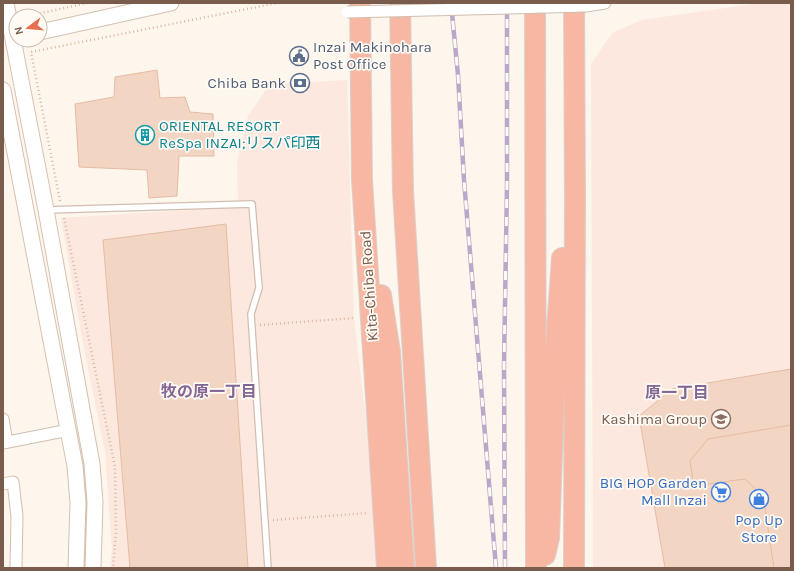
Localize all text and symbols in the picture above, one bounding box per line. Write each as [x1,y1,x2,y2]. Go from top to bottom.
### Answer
north arrow [8,8,48,48]
text: N [12,25,26,36]
place label: Inzai Makinohara Post Office [313,38,432,73]
public building icon: Inzai Makinohara Post Office [288,45,310,67]
bank icon: Chiba Bank [289,72,311,94]
place label: Chiba Bank [207,74,286,92]
place label: ORIENTAL RESORT ReSpa INZAI;リスパ印西 [159,117,321,152]
building icon: ORIENTAL RESORT ReSpa INZAI;リスパ印西 [134,124,156,146]
street label: Kita-Chiba Road [356,230,382,342]
district label: 牧の原一丁目 [161,382,257,401]
district label: 原一丁目 [645,383,709,402]
school or university icon: Kashima Group [710,408,732,430]
place label: Kashima Group [601,410,707,428]
place label: BIG HOP Garden Mall Inzai [600,474,707,509]
supermarket icon: BIG HOP Garden Mall Inzai [710,481,732,503]
shop icon: Pop Up Store [748,488,770,510]
place label: Pop Up Store [735,511,783,546]

